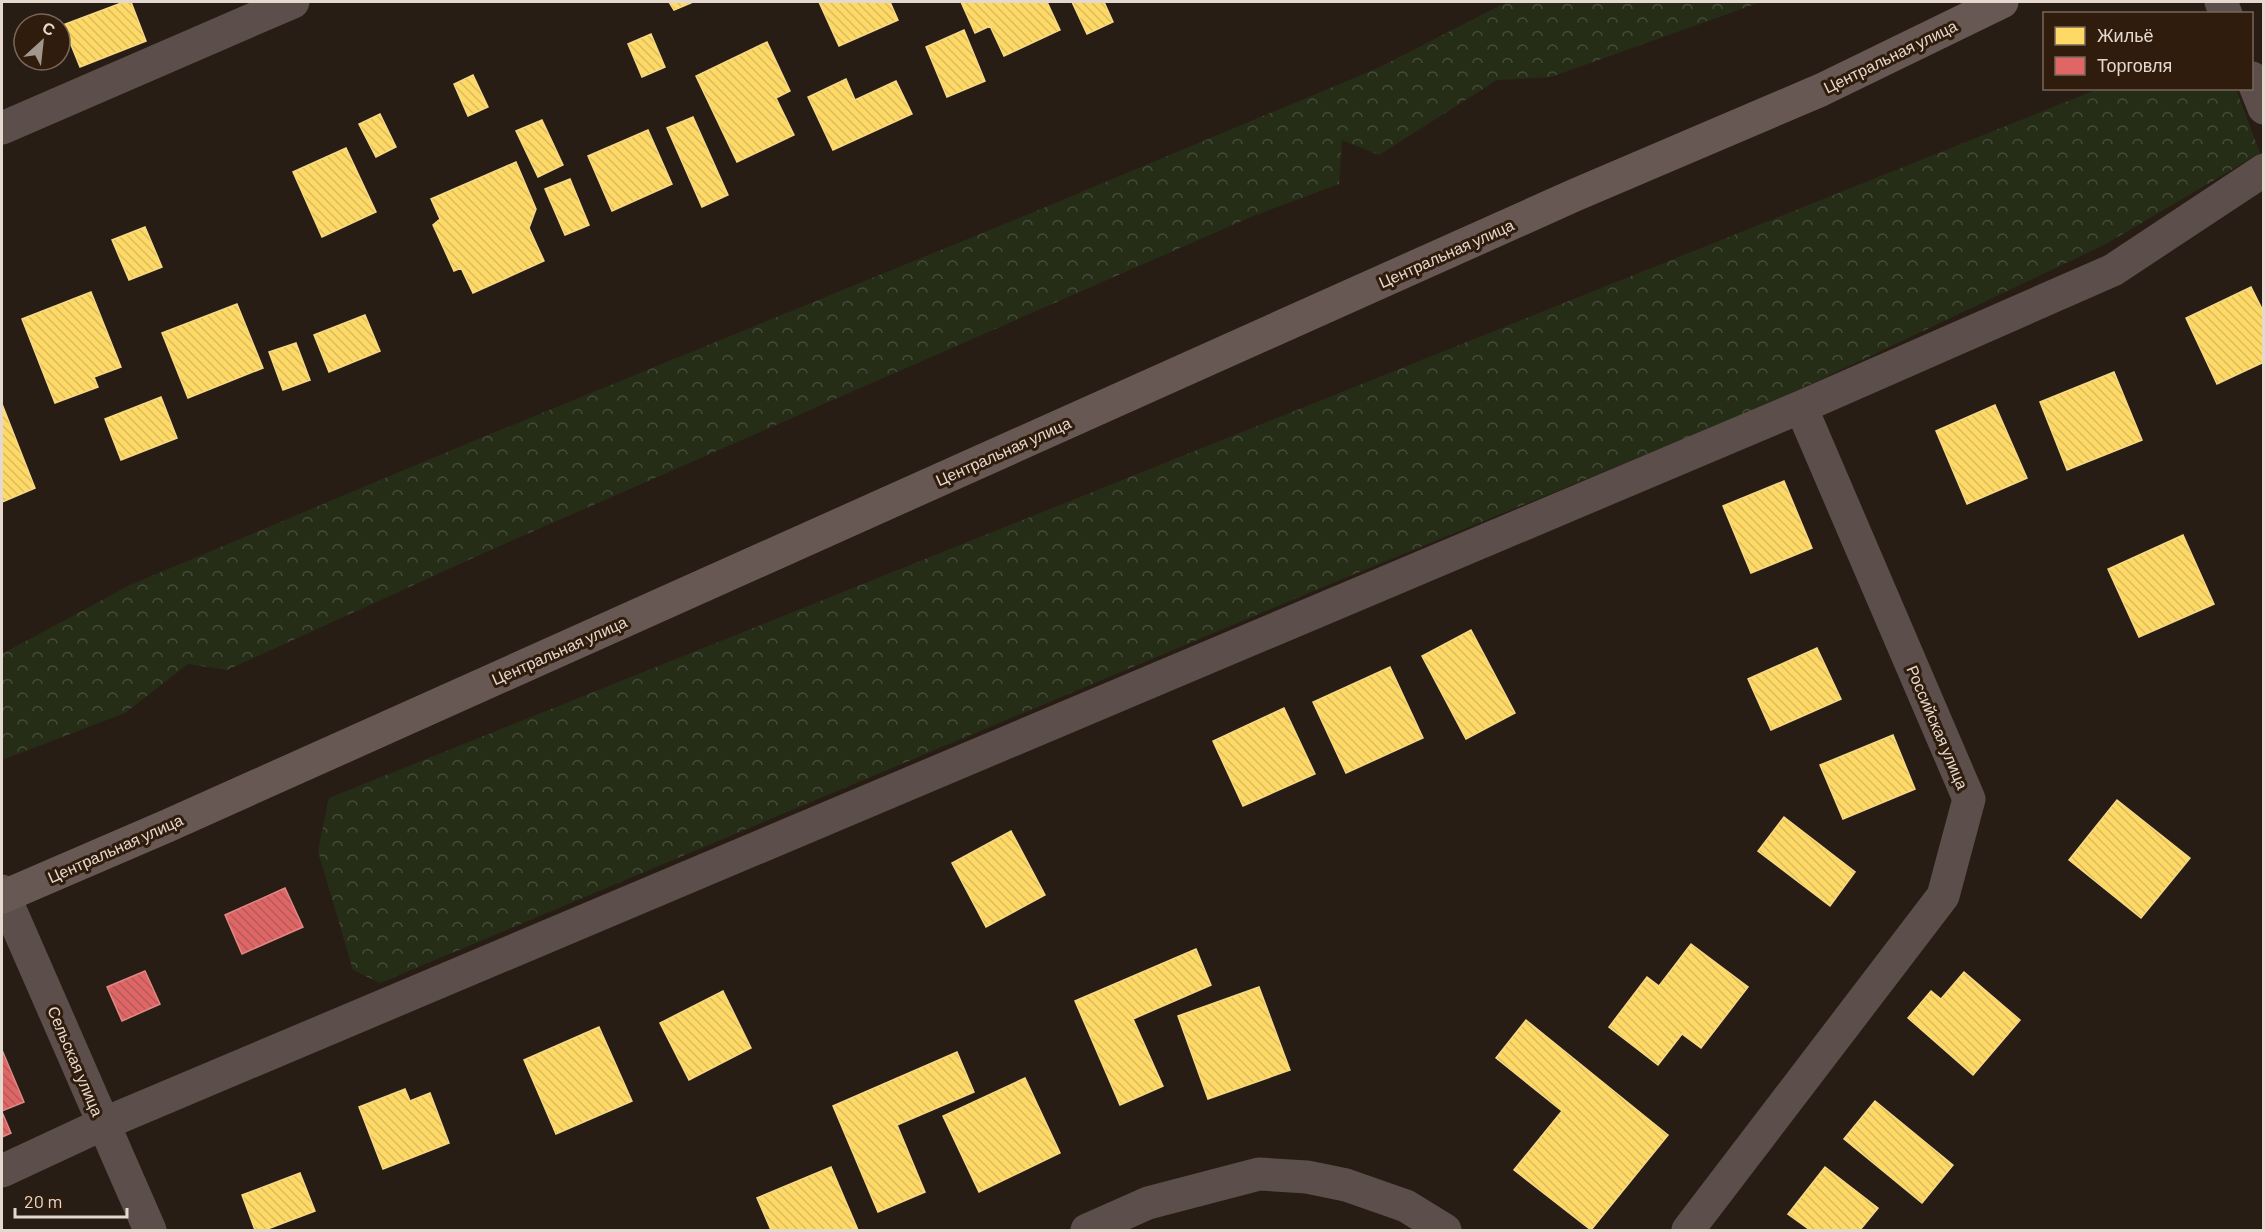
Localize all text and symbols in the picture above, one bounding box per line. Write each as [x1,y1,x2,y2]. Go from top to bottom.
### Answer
north arrow [12,12,72,72]
legend [2043,12,2253,90]
street label: Центральная улица [1820,15,1960,97]
text: С [40,17,59,39]
text: Жильё [2097,24,2154,46]
text: Торговля [2097,54,2172,76]
street label: Центральная улица [1375,215,1517,291]
street label: Центральная улица [932,413,1074,489]
street label: Центральная улица [488,612,630,688]
street label: Российская улица [1903,662,1973,792]
street label: Центральная улица [44,810,186,886]
street label: Сельская улица [44,1003,108,1119]
scale bar [15,1181,128,1219]
text: 20 m [24,1190,62,1212]

